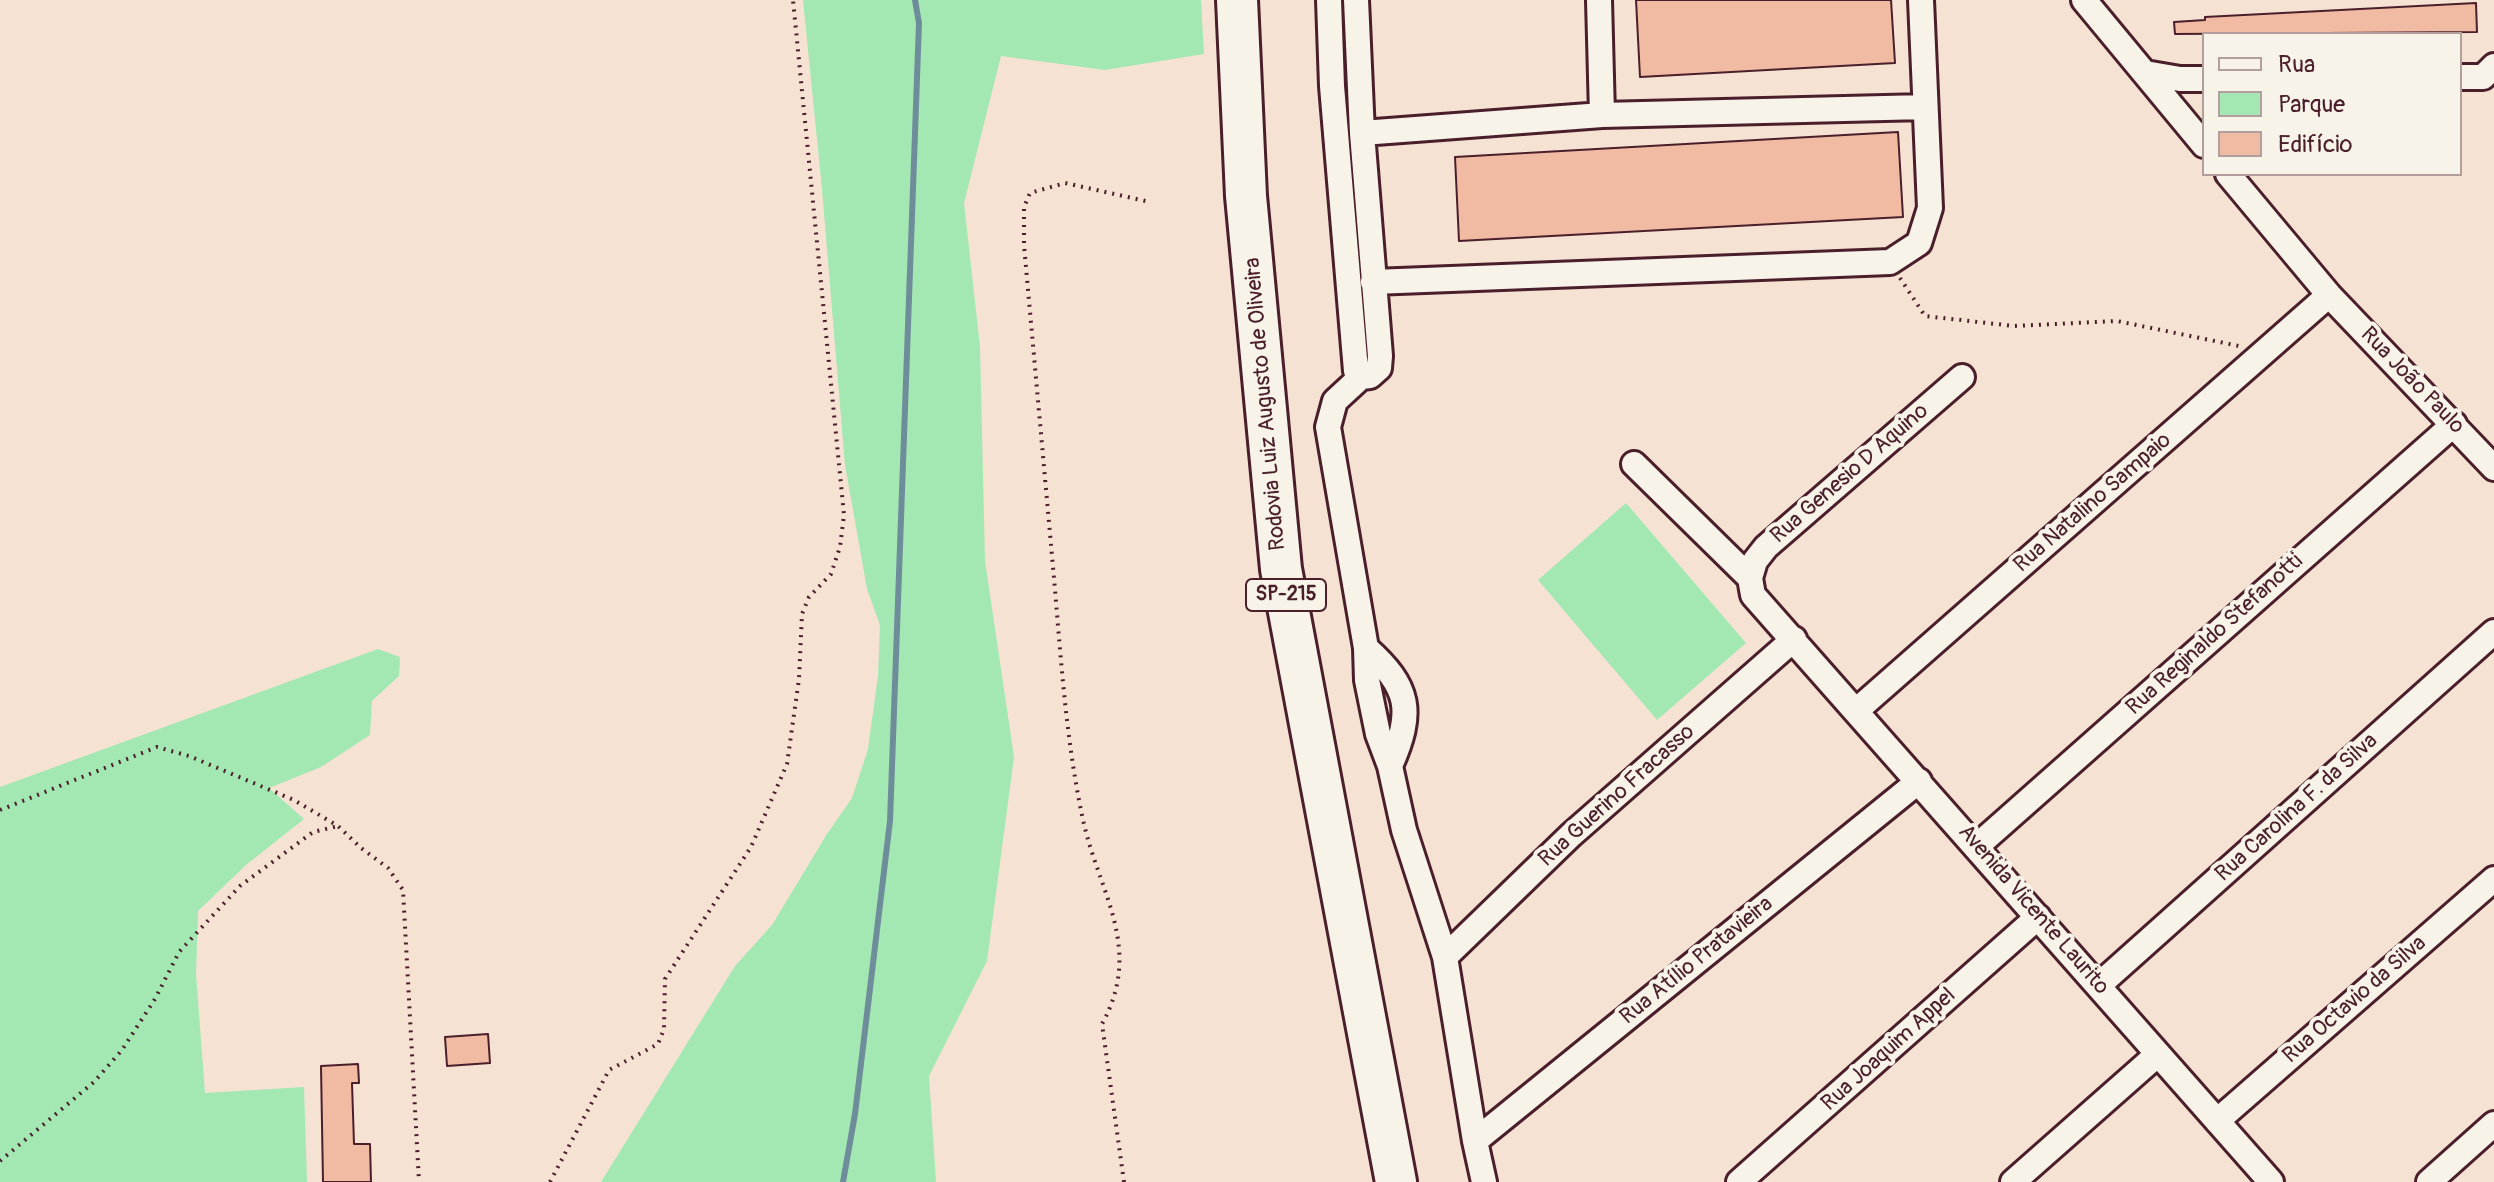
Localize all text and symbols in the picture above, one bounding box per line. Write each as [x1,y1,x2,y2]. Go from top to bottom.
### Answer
legend [2202,32,2462,176]
text: Rua [2278,50,2315,79]
text: Parque [2278,90,2345,119]
text: Edifício [2278,130,2352,159]
street label: Rodovia Luiz Augusto de Oliveira [1240,256,1292,552]
street label: Rua João Paulo [2354,322,2470,440]
street label: Rua Genesio D Aquino [1766,398,1934,550]
street label: Rua Natalino Sampaio [2009,428,2177,578]
street label: Rua Reginaldo Stefanotti [2121,549,2309,721]
road number: SP-215 [1246,579,1326,611]
street label: Rua Guerino Fracasso [1534,719,1700,873]
street label: Rua Carolina F. da Silva [2211,728,2383,888]
street label: Avenida Vicente Laurito [1952,820,2114,1000]
street label: Rua Atílio Pratavieira [1615,891,1779,1031]
street label: Rua Octavio da Silva [2278,931,2432,1069]
street label: Rua Joaquim Appel [1816,983,1962,1117]

